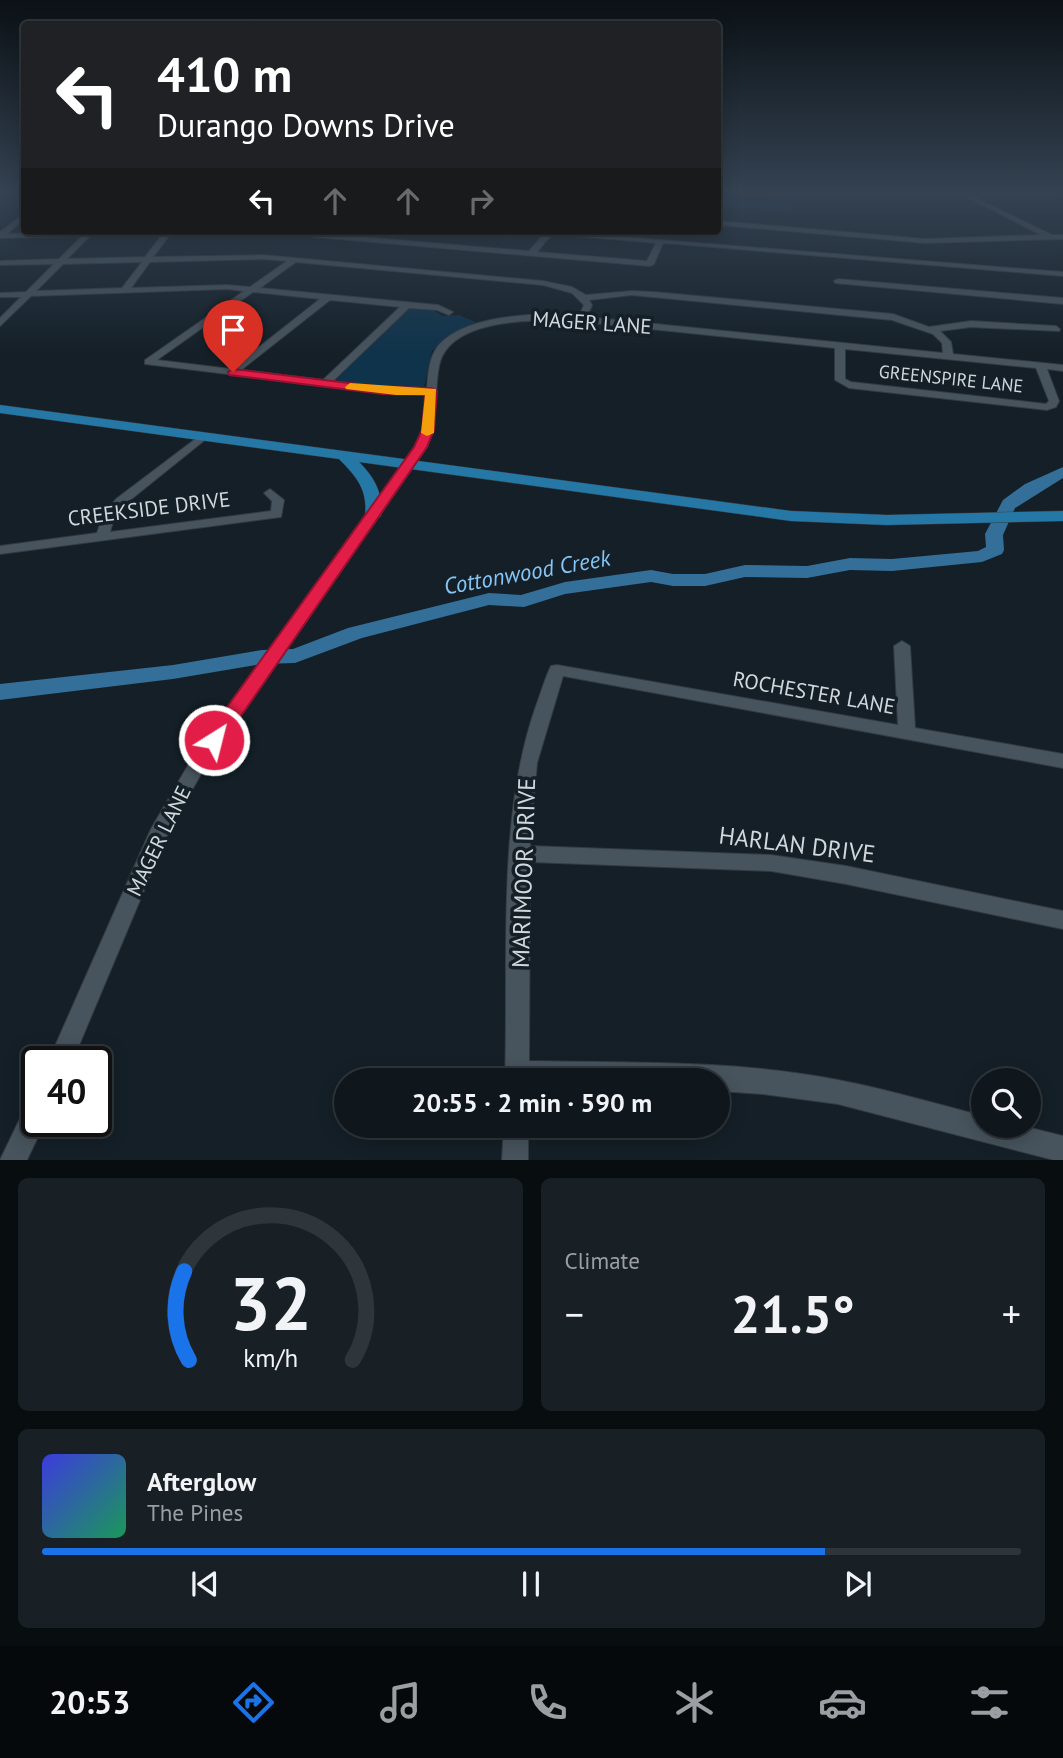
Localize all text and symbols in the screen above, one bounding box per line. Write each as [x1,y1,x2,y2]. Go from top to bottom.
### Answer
text: 410 m [157,42,292,106]
icon: left [42,49,133,140]
text: Durango Downs Drive [157,104,455,146]
icon: left [243,182,281,220]
icon: ahead [316,182,354,220]
icon: ahead [389,182,427,220]
icon: right [462,182,500,220]
pin [203,300,263,372]
street label: MAGER LANE [532,305,652,340]
icon: arrive [214,311,252,349]
street label: GREENSPIRE LANE [878,359,1024,398]
street label: CREEKSIDE DRIVE [66,485,232,532]
water label: Cottonwood Creek [441,542,614,600]
street label: ROCHESTER LANE [731,665,897,720]
position arrow [177,703,251,777]
street label: MARIMOOR DRIVE [505,777,542,969]
street label: MAGER LANE [120,781,197,900]
street label: HARLAN DRIVE [717,820,877,869]
speed limit sign: 40 [21,1046,112,1137]
map controls [971,1068,1041,1138]
button: search [971,1068,1041,1138]
text: 20:55 · 2 min · 590 m [412,1086,652,1119]
text: Climate [565,1246,640,1275]
text: 32 [229,1257,312,1351]
text: 21.5° [731,1280,855,1347]
text: − [565,1289,584,1338]
text: + [1002,1289,1021,1338]
text: km/h [243,1342,298,1374]
text: Afterglow [147,1465,256,1498]
text: The Pines [147,1498,243,1527]
icon: previous [186,1565,224,1603]
icon: pause [512,1565,550,1603]
icon: next [839,1565,877,1603]
icon: directions [229,1678,278,1727]
icon: music [376,1678,425,1727]
icon: phone [523,1678,572,1727]
icon: climate [670,1678,719,1727]
icon: car [818,1678,867,1727]
icon: filters [965,1678,1014,1727]
text: 20:53 [49,1681,130,1723]

